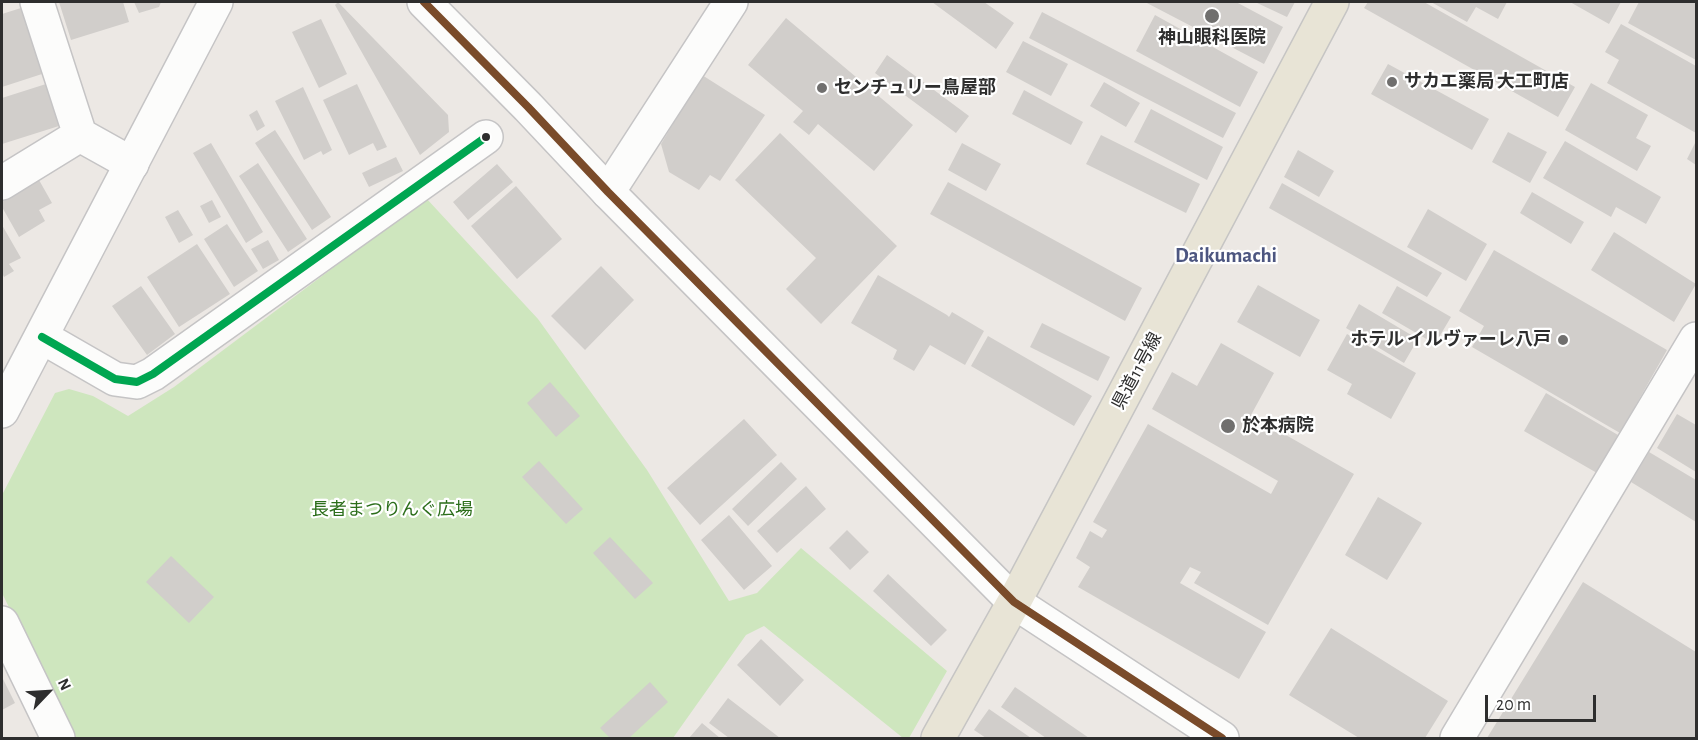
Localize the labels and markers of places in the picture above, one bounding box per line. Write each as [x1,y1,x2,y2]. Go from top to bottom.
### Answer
marker: 神山眼科医院 [1203,7,1221,25]
place label: 神山眼科医院 [1158,27,1266,49]
place label: サカエ薬局 大工町店 [1404,71,1569,93]
marker: サカエ薬局 大工町店 [1385,75,1399,89]
place label: センチュリー鳥屋部 [834,77,996,99]
marker: センチュリー鳥屋部 [815,81,829,95]
unlabelled marker [480,131,492,143]
place label: ホテル イルヴァーレ八戸 [1350,329,1551,351]
marker: ホテル イルヴァーレ八戸 [1556,333,1570,347]
place label: 於本病院 [1242,415,1314,437]
marker: 於本病院 [1219,417,1237,435]

